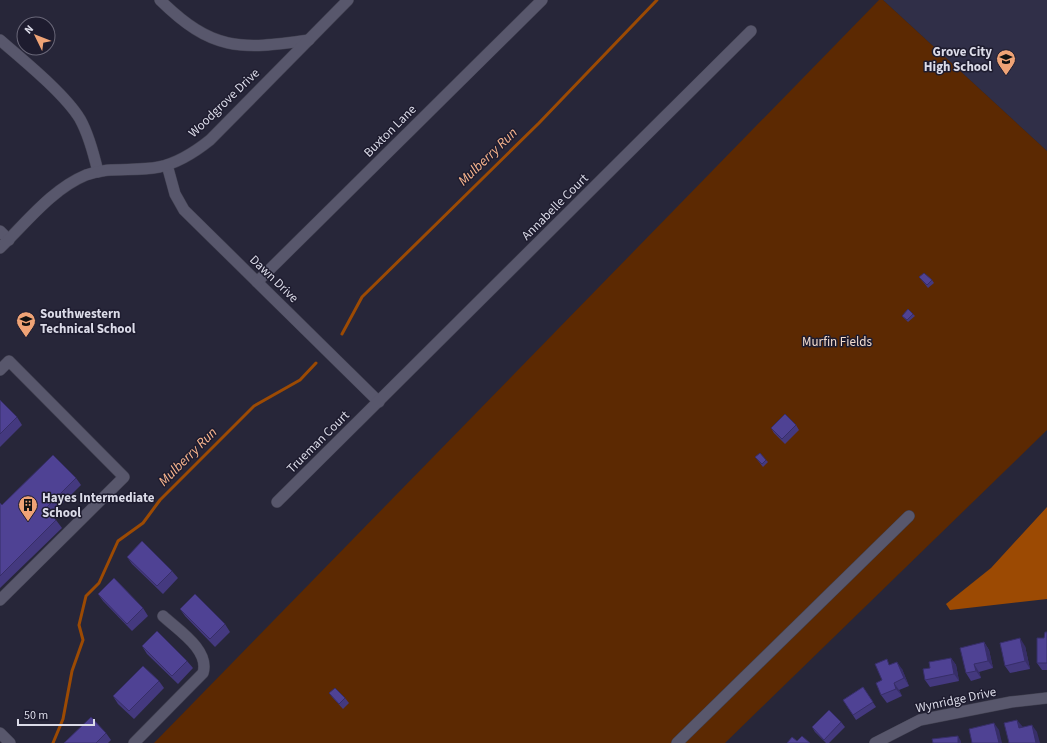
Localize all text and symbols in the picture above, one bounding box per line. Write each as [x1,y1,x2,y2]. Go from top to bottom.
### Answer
north arrow [16,16,56,56]
text: N [21,22,37,37]
place label: Grove City High School [924,43,992,76]
school or university icon: Grove City High School [995,48,1017,76]
street label: Woodgrove Drive [184,64,264,142]
street label: Buxton Lane [360,101,420,161]
water label: Mulberry Run [454,123,522,191]
street label: Annabelle Court [518,169,593,244]
street label: Dawn Drive [246,251,302,307]
place label: Southwestern Technical School [40,305,136,338]
school or university icon: Southwestern Technical School [15,310,37,338]
park label: Murfin Fields [802,333,872,351]
street label: Trueman Court [283,406,354,477]
water label: Mulberry Run [154,423,222,491]
place label: Hayes Intermediate School [42,489,155,522]
building icon: Hayes Intermediate School [17,494,39,522]
street label: Wynridge Drive [914,683,998,717]
scale bar [18,701,94,727]
text: 50 m [24,707,48,724]

